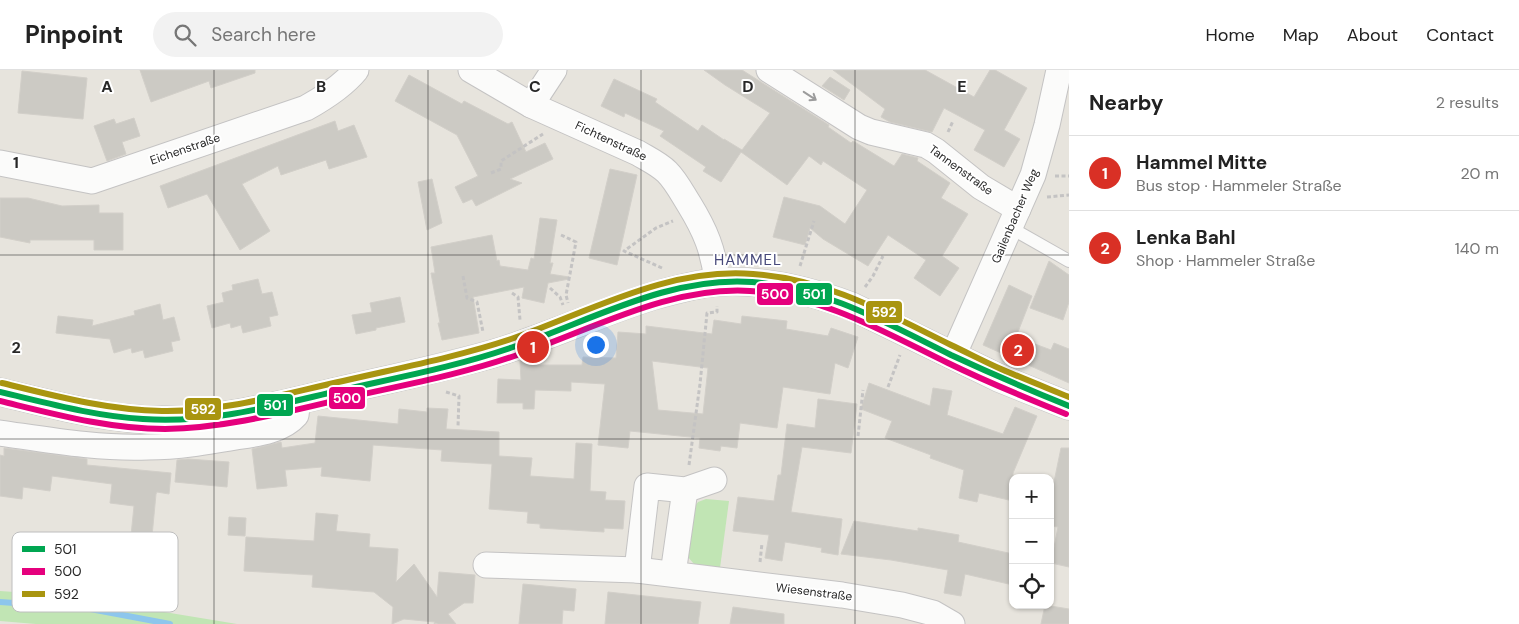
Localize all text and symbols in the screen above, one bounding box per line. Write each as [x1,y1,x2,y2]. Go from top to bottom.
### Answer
search box [153,12,503,57]
text: Pinpoint [25,19,123,50]
icon: search [171,21,199,49]
text: Search here [211,22,316,47]
text: Home [1205,23,1255,47]
text: Map [1283,23,1319,47]
text: About [1347,23,1398,47]
text: Contact [1426,23,1494,47]
text: A [101,76,113,97]
text: B [316,76,326,97]
text: C [529,76,541,97]
text: D [742,76,754,97]
text: E [957,76,967,97]
text: Nearby [1089,89,1163,117]
one-way arrow [803,91,817,101]
text: 2 results [1436,92,1499,113]
street label: Fichtenstraße [573,117,650,165]
street label: Eichenstraße [148,129,222,168]
street label: Tannenstraße [926,141,997,199]
text: Hammel Mitte [1136,150,1267,175]
text: 1 [13,152,19,173]
text: 1 [1102,163,1108,184]
text: 20 m [1460,163,1499,184]
street label: Gailenbacher Weg [988,166,1042,266]
text: Bus stop · Hammeler Straße [1136,175,1342,196]
text: Lenka Bahl [1136,225,1236,250]
text: 2 [1100,238,1110,259]
text: 140 m [1455,238,1499,259]
district label: HAMMEL [714,250,782,270]
text: Shop · Hammeler Straße [1136,250,1315,271]
line badge: 500 [756,282,794,306]
line badge: 501 [795,282,833,306]
text: 500 [761,285,789,303]
text: 501 [802,285,826,303]
line badge: 592 [865,300,903,324]
text: 592 [871,303,897,321]
pin: 1 [517,328,549,366]
pin: 2 [1002,331,1034,369]
your location [583,332,609,358]
text: 2 [11,337,21,358]
line badge: 500 [328,386,366,410]
text: 500 [333,389,361,407]
line badge: 501 [256,393,294,417]
text: 501 [263,396,287,414]
line badge: 592 [184,397,222,421]
text: 592 [190,400,216,418]
map controls [1009,474,1054,609]
button: + [1009,474,1054,519]
button: − [1009,519,1054,564]
legend [12,532,178,612]
text: 501 [54,540,76,558]
text: 500 [54,562,82,580]
button: locate [1009,564,1054,609]
street label: Wiesenstraße [775,579,853,605]
text: 592 [54,585,79,603]

